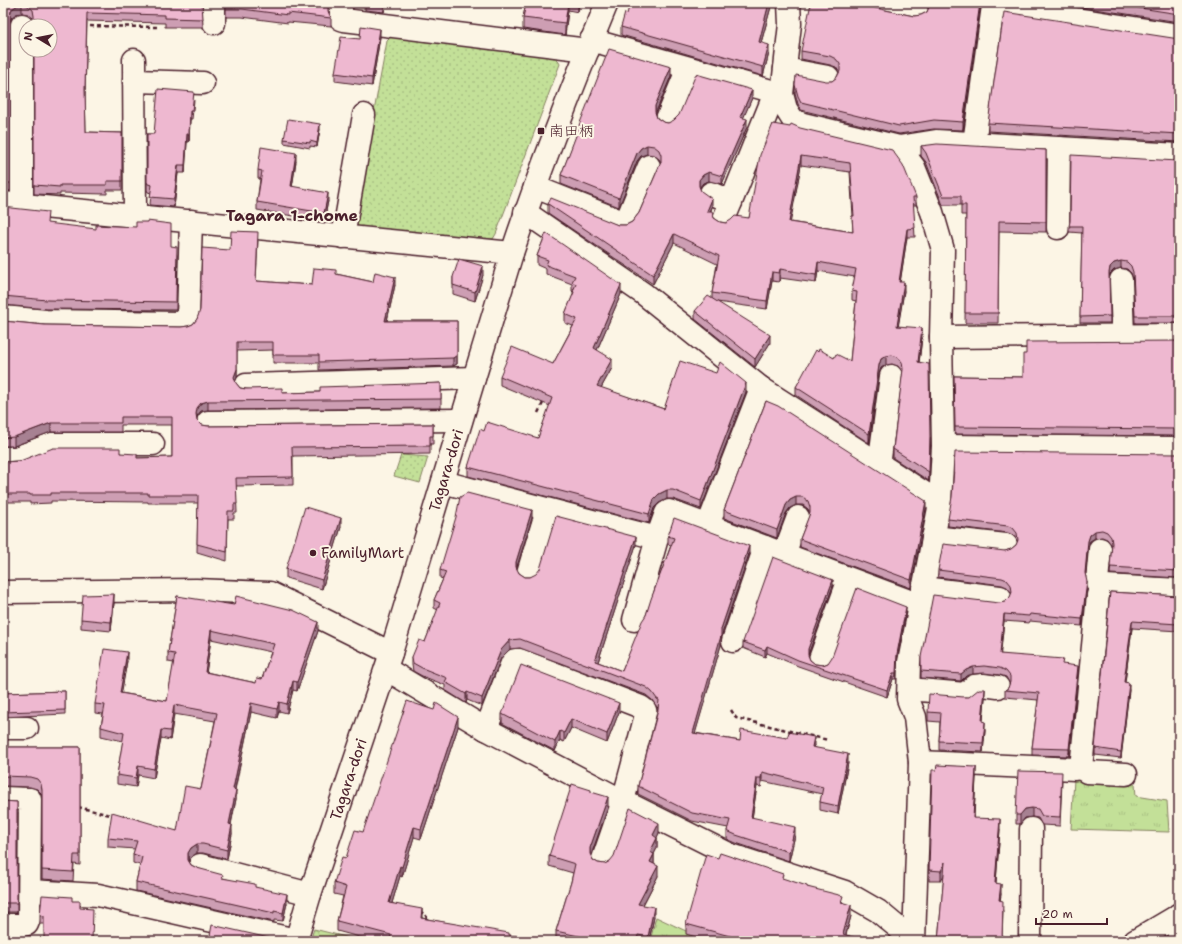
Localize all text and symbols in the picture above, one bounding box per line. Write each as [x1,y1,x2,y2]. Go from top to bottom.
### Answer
north arrow [18,18,58,58]
text: N [21,30,37,42]
place label: 南田柄 [549,121,594,141]
marker: 南田柄 [536,126,546,136]
district label: Tagara 1-chome [226,205,359,226]
street label: Tagara-dori [424,427,468,514]
place label: FamilyMart [321,543,404,563]
marker: FamilyMart [308,548,318,558]
street label: Tagara-dori [325,736,372,823]
scale bar [1036,900,1107,926]
text: 20 m [1042,906,1073,922]

